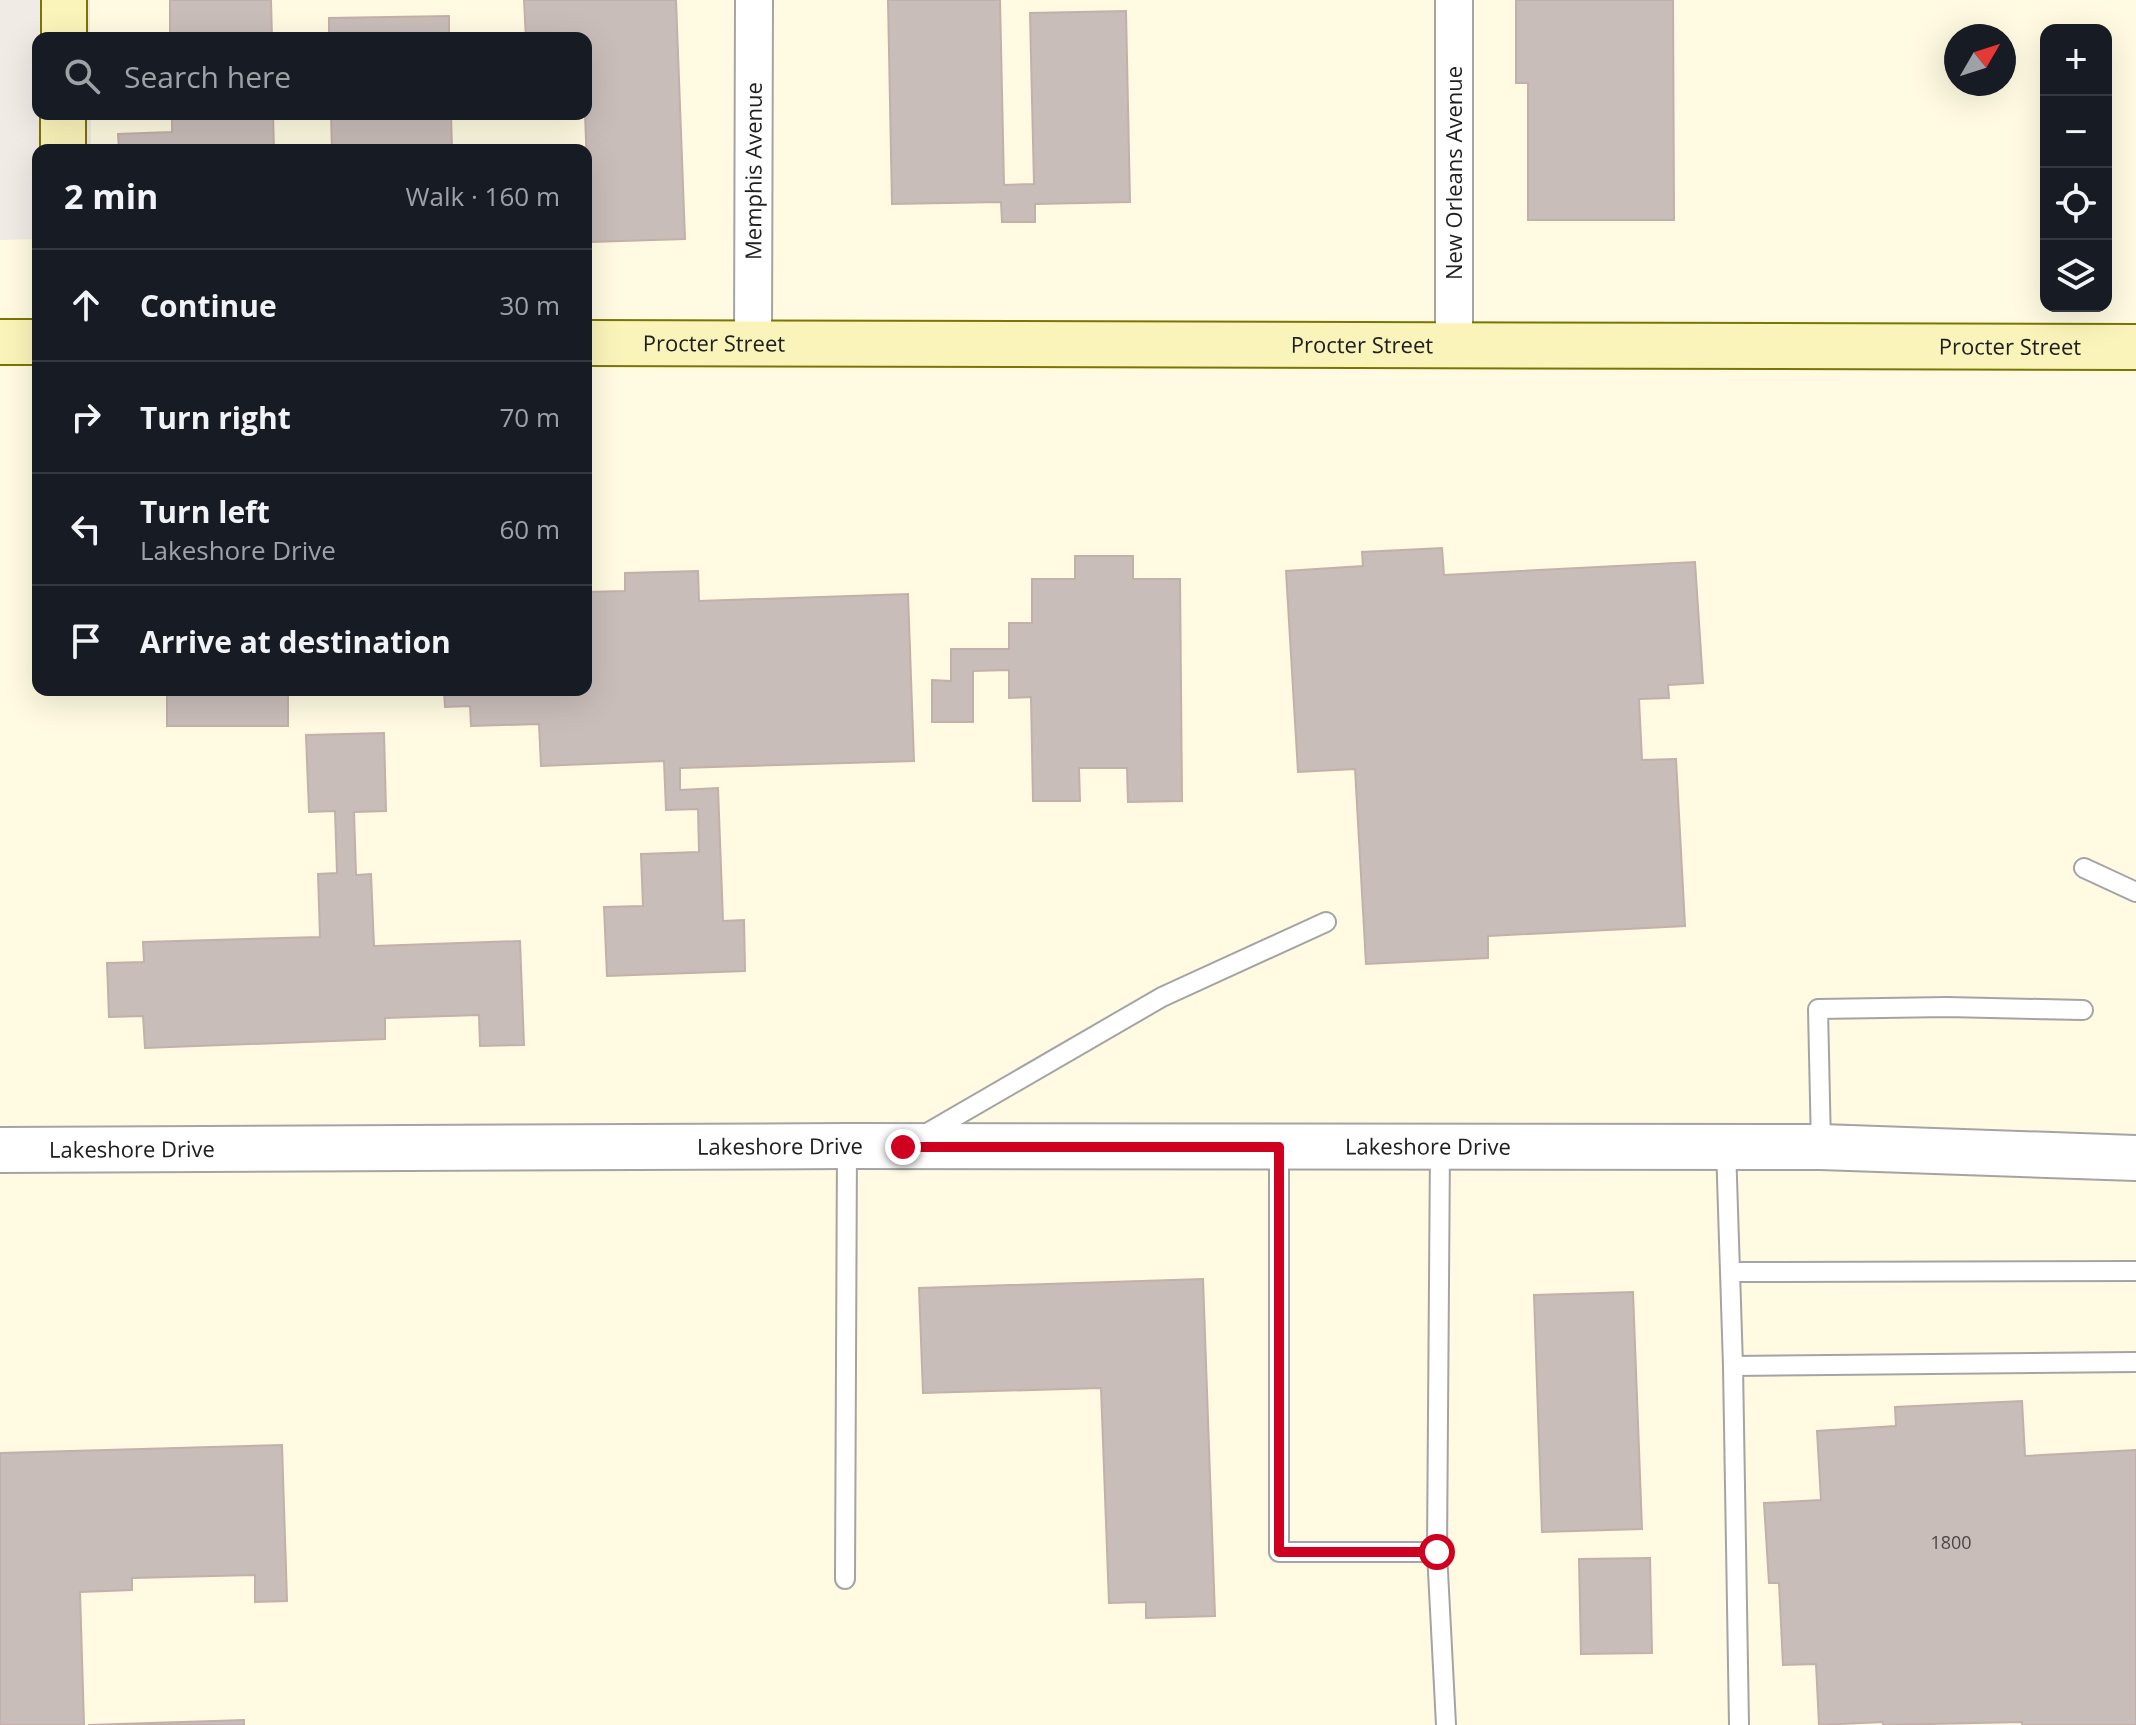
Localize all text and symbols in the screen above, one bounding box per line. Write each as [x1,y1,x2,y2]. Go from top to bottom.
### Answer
north arrow [1944,24,2016,96]
map controls [2040,24,2112,312]
button: + [2040,24,2112,96]
search box [32,32,592,120]
icon: search [60,54,104,98]
text: Search here [124,56,291,97]
street label: New Orleans Avenue [1438,66,1468,280]
street label: Memphis Avenue [737,82,768,260]
button: − [2040,96,2112,168]
button: locate [2040,168,2112,240]
text: 2 min [64,173,158,219]
text: Walk · 160 m [406,178,560,214]
button: layers [2040,240,2112,312]
icon: ahead [64,283,108,327]
text: Continue [140,285,277,326]
text: 30 m [499,287,560,323]
street label: Procter Street [643,327,785,358]
street label: Procter Street [1291,329,1433,359]
street label: Procter Street [1939,330,2081,361]
icon: right [64,395,108,439]
text: Turn right [140,397,291,438]
text: 70 m [499,399,560,435]
text: Turn left [140,491,270,532]
icon: left [64,507,108,551]
text: 60 m [499,511,560,547]
text: Lakeshore Drive [140,532,336,568]
icon: arrive [64,619,108,663]
text: Arrive at destination [140,621,451,662]
route end [885,1129,921,1165]
street label: Lakeshore Drive [697,1130,863,1161]
street label: Lakeshore Drive [1345,1131,1511,1161]
street label: Lakeshore Drive [49,1133,215,1164]
house number: 1800 [1930,1530,1972,1554]
route start [1419,1534,1455,1570]

